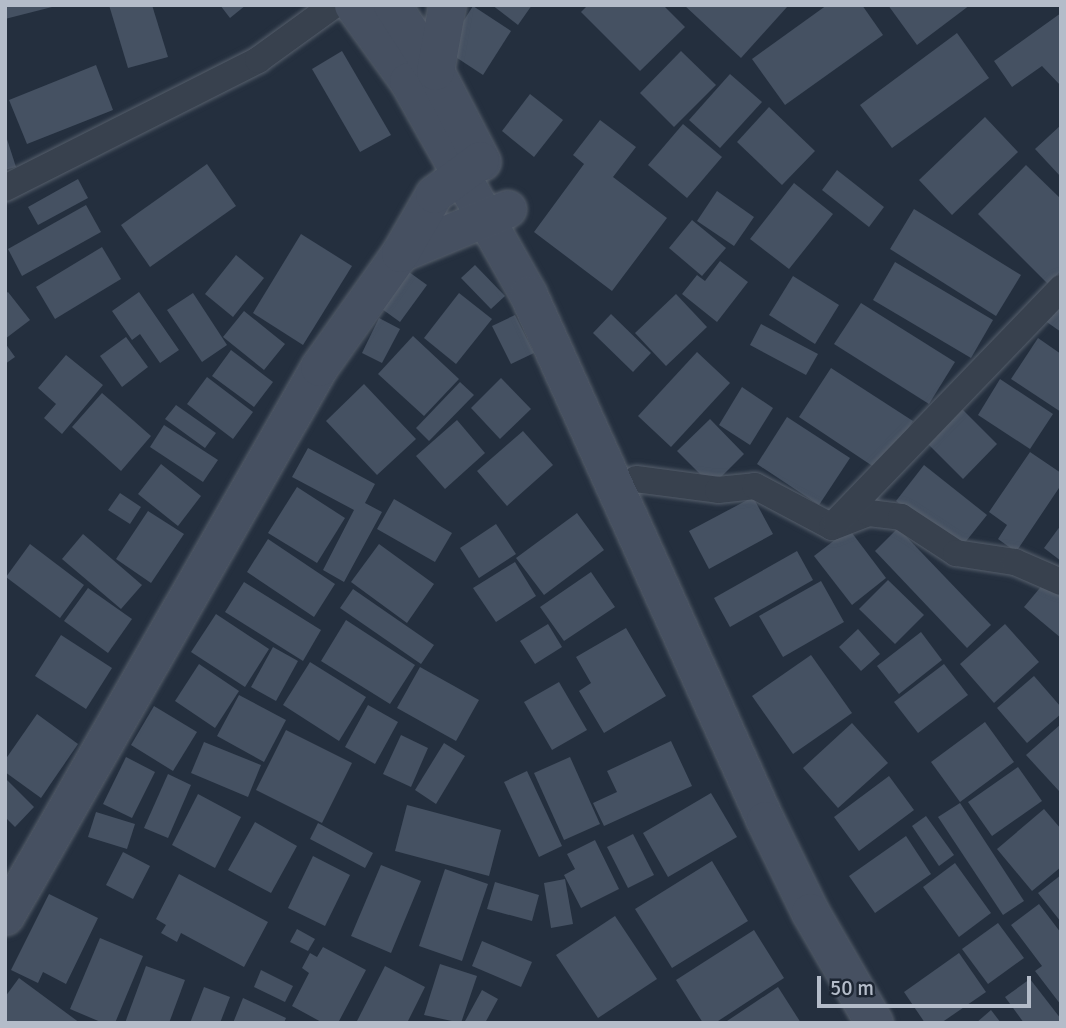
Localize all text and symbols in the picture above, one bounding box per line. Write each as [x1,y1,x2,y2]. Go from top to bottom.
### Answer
scale bar [821,962,1034,1006]
text: 50 m [830,975,874,1001]

